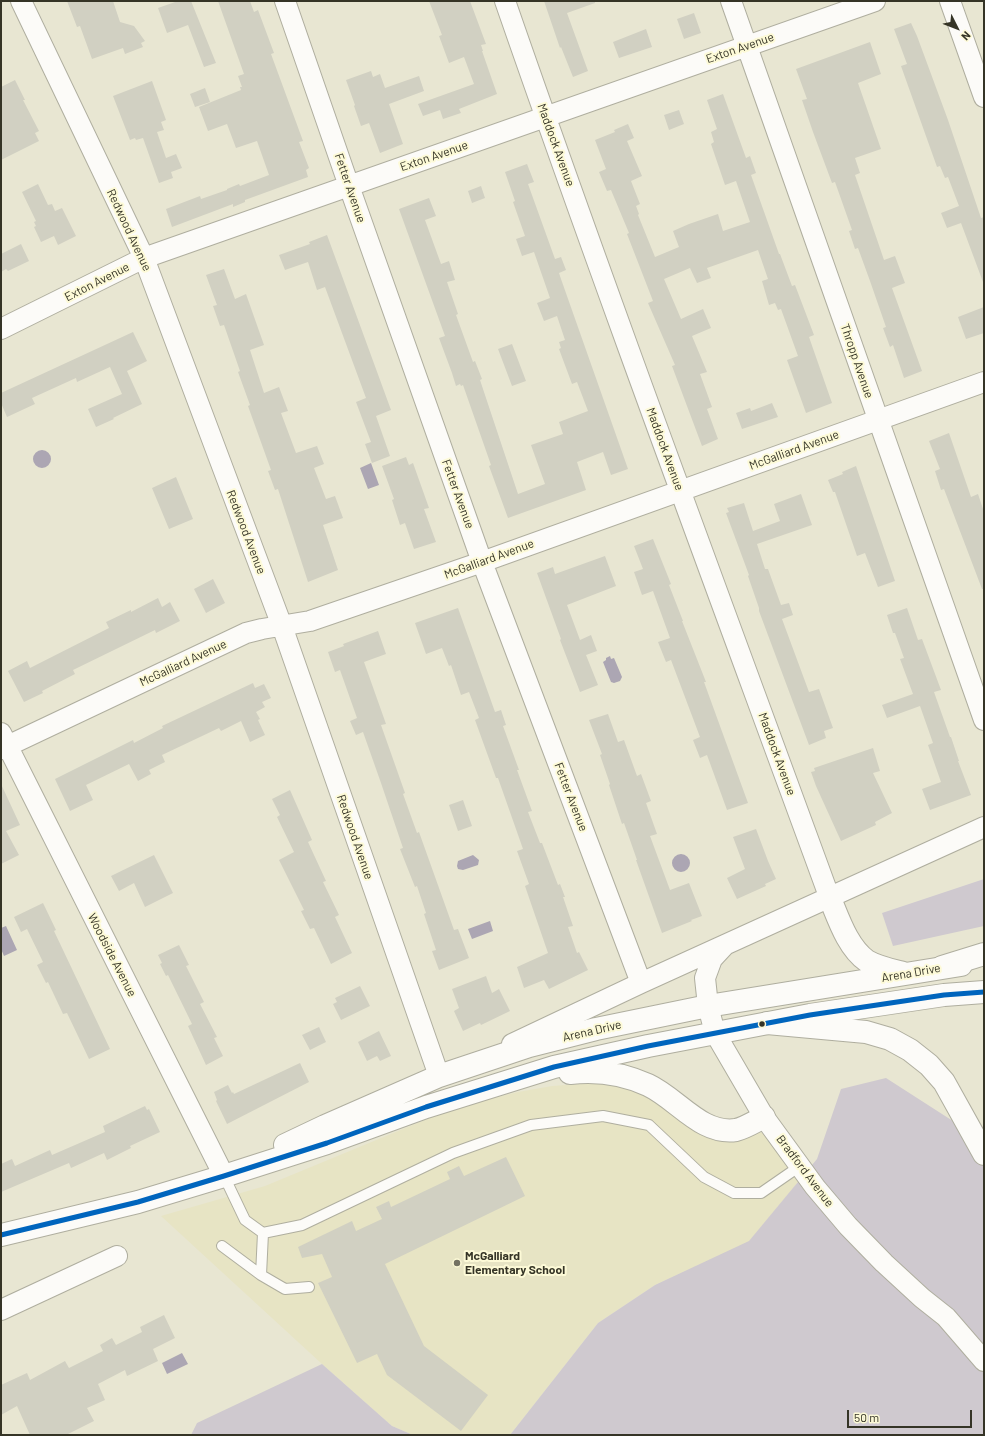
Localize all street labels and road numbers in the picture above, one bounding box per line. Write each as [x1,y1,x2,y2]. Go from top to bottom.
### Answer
street label: Exton Avenue [704,30,776,66]
street label: Maddock Avenue [534,102,578,188]
street label: Exton Avenue [398,138,470,174]
street label: Fetter Avenue [331,151,369,225]
street label: Redwood Avenue [104,187,154,273]
street label: Exton Avenue [62,260,132,304]
street label: Thropp Avenue [838,322,876,400]
street label: Maddock Avenue [643,406,687,492]
street label: McGalliard Avenue [747,427,841,473]
street label: Fetter Avenue [439,457,477,531]
street label: Redwood Avenue [223,488,269,576]
street label: McGalliard Avenue [442,536,536,582]
street label: McGalliard Avenue [137,637,229,689]
street label: Maddock Avenue [755,711,799,797]
street label: Fetter Avenue [551,761,591,833]
street label: Redwood Avenue [334,793,376,881]
street label: Woodside Avenue [85,911,139,999]
street label: Arena Drive [880,961,942,985]
street label: Arena Drive [561,1017,623,1045]
street label: Bradford Avenue [773,1132,837,1210]

